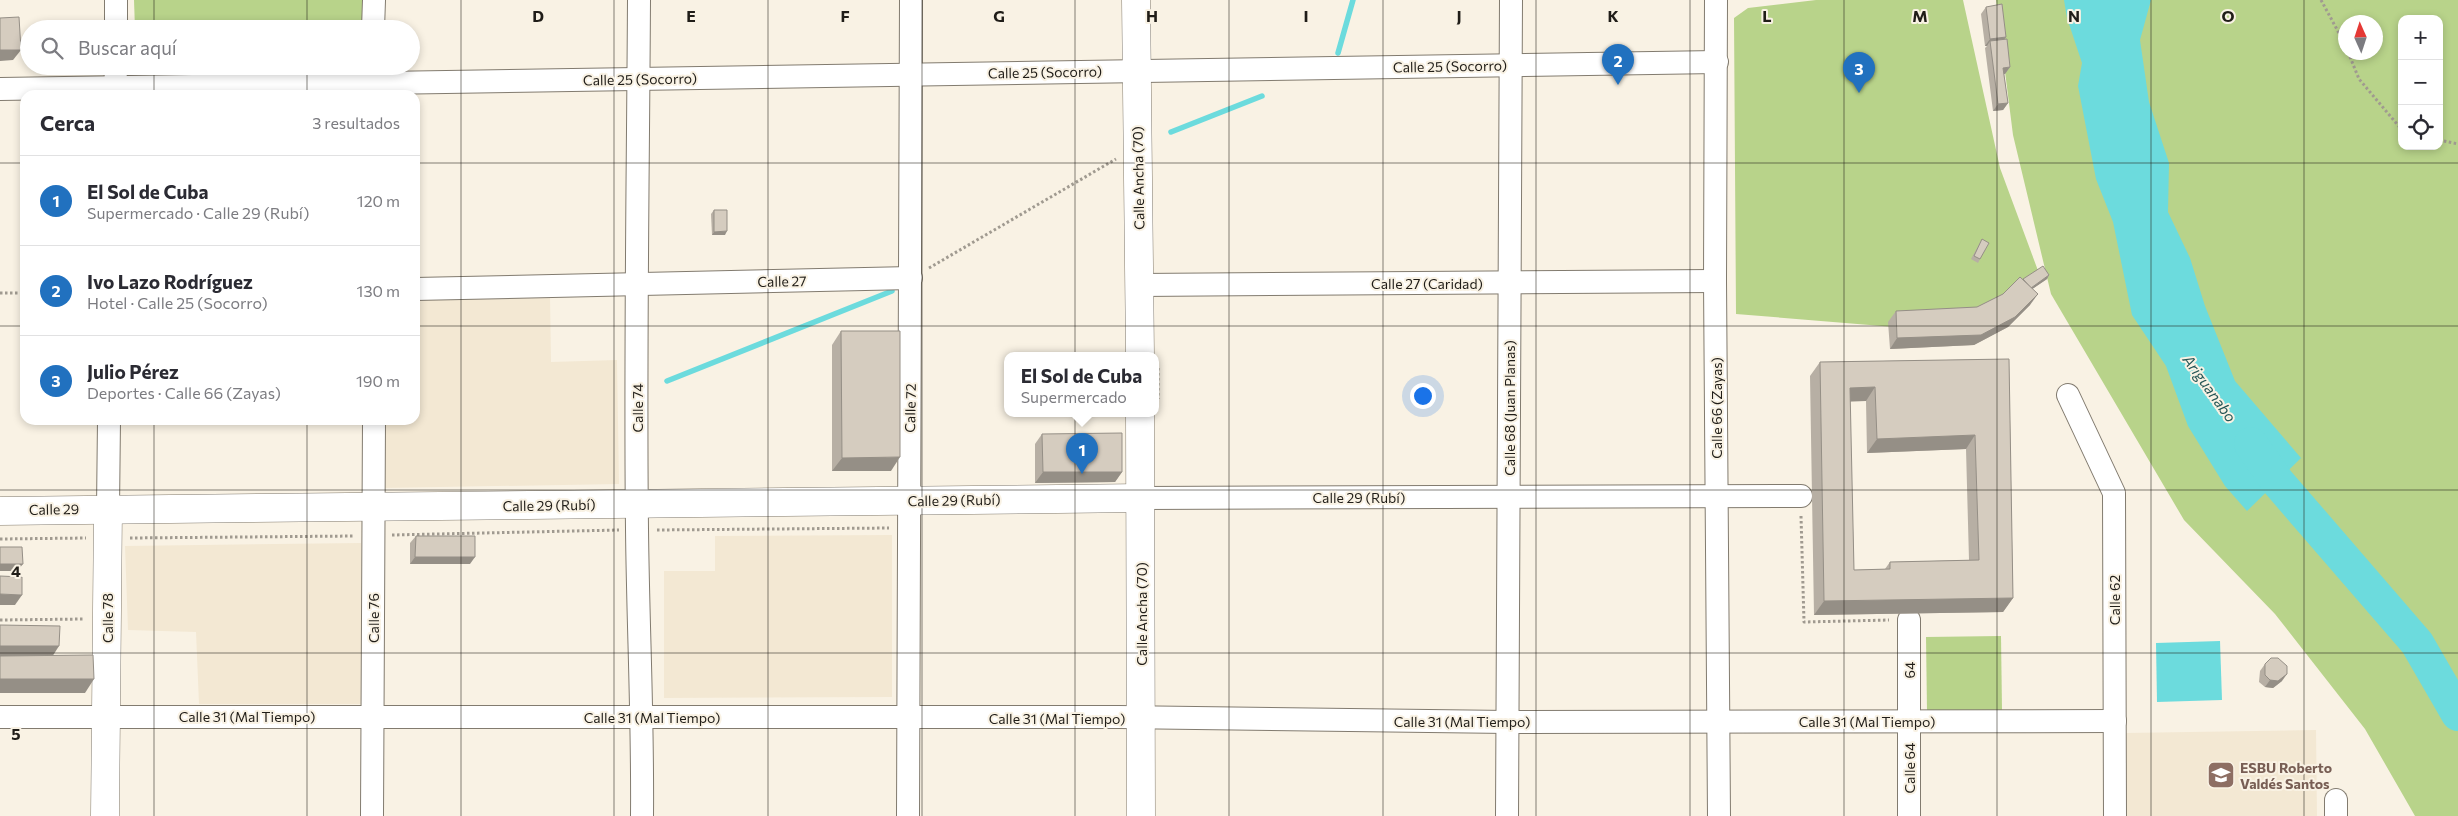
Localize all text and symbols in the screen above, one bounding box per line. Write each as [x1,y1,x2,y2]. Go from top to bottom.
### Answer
text: D [532,6,544,25]
text: E [686,6,696,25]
text: F [840,6,850,25]
text: G [993,6,1005,25]
text: H [1146,6,1158,25]
text: I [1303,6,1309,25]
text: J [1456,6,1462,25]
text: K [1607,6,1619,25]
text: L [1762,6,1772,25]
text: M [1912,6,1928,25]
text: N [2068,6,2080,25]
text: O [2221,6,2235,25]
north arrow [2338,15,2383,60]
map controls [2398,15,2443,150]
button: + [2398,15,2443,60]
search box [20,20,420,75]
icon: search [38,34,66,62]
text: Buscar aquí [78,36,177,59]
pin: 2 [1602,44,1634,85]
pin: 3 [1843,52,1875,93]
street label: Calle 25 (Socorro) [1393,57,1507,75]
button: − [2398,60,2443,105]
street label: Calle 25 (Socorro) [988,63,1102,81]
street label: Calle 25 (Socorro) [583,70,697,88]
button: locate [2398,105,2443,150]
text: Cerca [40,110,95,135]
text: 3 resultados [312,113,400,132]
street label: Calle Ancha (70) [1129,126,1147,230]
text: El Sol de Cuba [87,180,209,203]
text: 1 [52,191,60,210]
text: 120 m [357,191,400,210]
text: Supermercado · Calle 29 (Rubí) [87,203,309,222]
text: Ivo Lazo Rodríguez [87,270,253,293]
street label: Calle 27 [757,272,807,290]
street label: Calle 27 (Caridad) [1371,275,1483,292]
text: 2 [51,281,61,300]
text: 130 m [357,281,400,300]
text: Hotel · Calle 25 (Socorro) [87,293,268,312]
street label: Calle 68 (Juan Planas) [1501,340,1518,476]
water label: Ariguanabo [2179,350,2240,425]
popup [1004,352,1159,417]
street label: Calle 66 (Zayas) [1708,357,1725,459]
text: Julio Pérez [87,360,179,383]
text: El Sol de Cuba [1021,364,1142,387]
text: 3 [51,371,61,390]
text: 190 m [356,371,400,390]
text: Deportes · Calle 66 (Zayas) [87,383,281,402]
street label: Calle 74 [629,383,646,433]
street label: Calle 72 [901,383,919,433]
your location [1410,383,1436,409]
text: Supermercado [1021,387,1127,406]
pin: 1 [1066,433,1098,474]
street label: Calle 29 (Rubí) [1313,489,1405,506]
street label: Calle 29 (Rubí) [907,491,1001,509]
street label: Calle 29 (Rubí) [502,496,596,514]
street label: Calle 29 [29,500,79,518]
text: 4 [11,561,21,580]
street label: Calle Ancha (70) [1133,562,1150,666]
street label: Calle 62 [2106,575,2123,625]
street label: Calle 78 [99,593,116,643]
street label: Calle 76 [365,593,382,643]
street label: 64 [1901,661,1918,678]
street label: Calle 31 (Mal Tiempo) [179,708,315,725]
street label: Calle 31 (Mal Tiempo) [584,709,720,726]
street label: Calle 31 (Mal Tiempo) [989,710,1125,727]
street label: Calle 31 (Mal Tiempo) [1394,713,1530,730]
street label: Calle 31 (Mal Tiempo) [1799,713,1935,730]
text: 5 [11,724,21,743]
street label: Calle 64 [1901,742,1918,794]
place label: ESBU Roberto Valdés Santos [2240,759,2332,792]
school or university icon: ESBU Roberto Valdés Santos [2206,760,2236,790]

